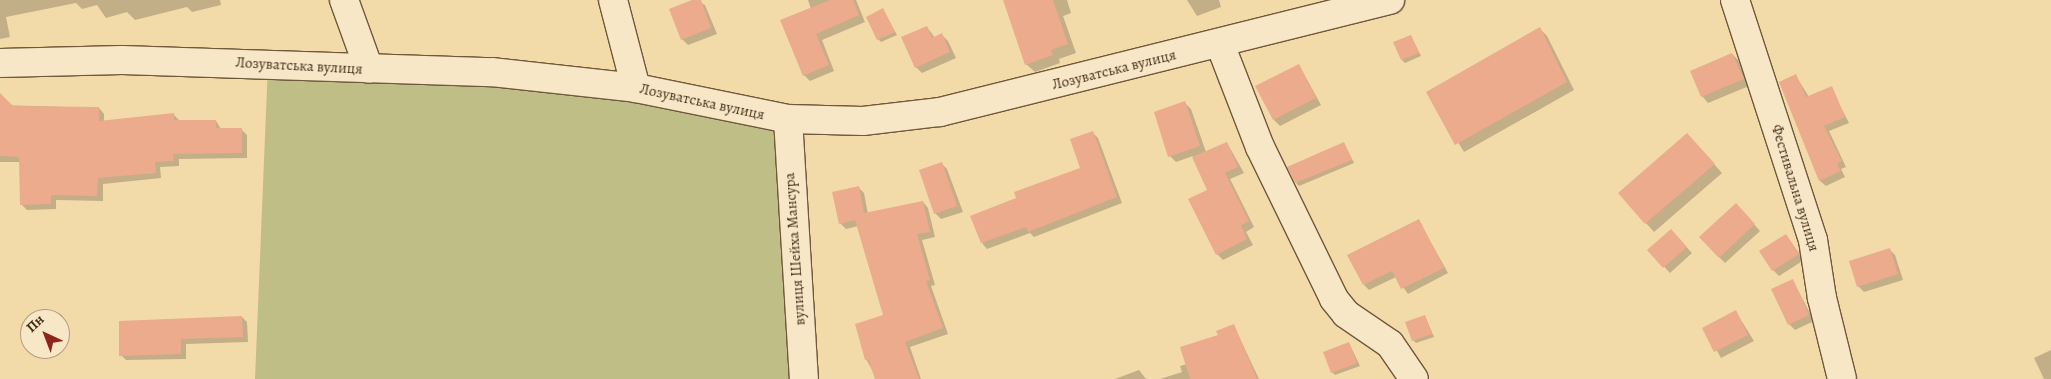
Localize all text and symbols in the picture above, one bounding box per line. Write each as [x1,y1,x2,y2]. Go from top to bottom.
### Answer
street label: Лозуватська вулиця [1050,46,1178,94]
street label: Лозуватська вулиця [235,54,363,78]
street label: Лозуватська вулиця [638,80,766,124]
street label: Фестивальна вулиця [1767,122,1823,254]
street label: вулиця Шейха Мансура [781,172,809,326]
north arrow [20,309,70,359]
text: Пн [22,310,48,337]

